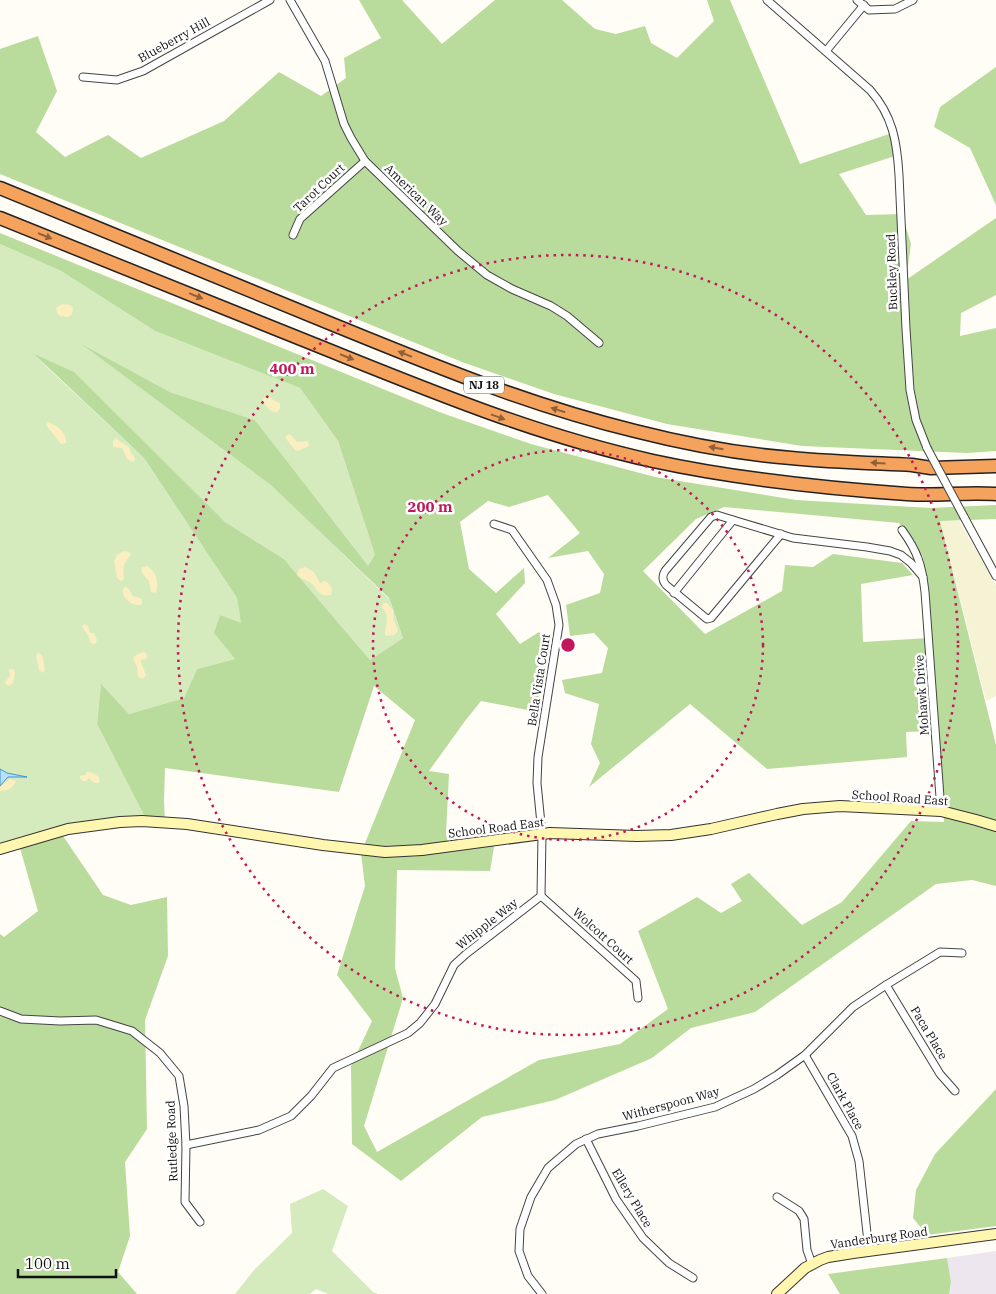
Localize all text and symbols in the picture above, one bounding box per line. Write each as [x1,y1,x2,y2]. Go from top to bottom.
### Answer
street label: Blueberry Hill [135,13,213,65]
street label: Tarot Court [290,160,347,215]
street label: American Way [382,161,452,229]
one-way arrow [38,233,52,241]
street label: Buckley Road [883,234,900,310]
one-way arrow [189,292,204,300]
one-way arrow [398,350,413,358]
one-way arrow [340,354,354,362]
text: 400 m [269,359,315,378]
road number: NJ 18 [464,376,504,394]
one-way arrow [550,406,565,414]
one-way arrow [491,413,506,421]
one-way arrow [708,443,724,451]
one-way arrow [869,459,885,467]
text: 200 m [407,497,453,516]
street label: Bella Vista Court [524,633,553,727]
centre of rings [559,636,577,654]
street label: Mohawk Drive [911,654,932,736]
street label: School Road East [851,787,949,808]
street label: School Road East [447,814,545,841]
street label: Whipple Way [453,895,521,952]
street label: Wolcott Court [570,904,637,967]
street label: Paca Place [908,1003,951,1062]
street label: Clark Place [824,1069,867,1132]
street label: Witherspoon Way [621,1083,722,1124]
street label: Rutledge Road [163,1100,180,1182]
street label: Ellery Place [609,1165,656,1230]
street label: Vanderburg Road [829,1223,929,1252]
scale bar [18,1246,115,1278]
text: 100 m [25,1254,70,1273]

